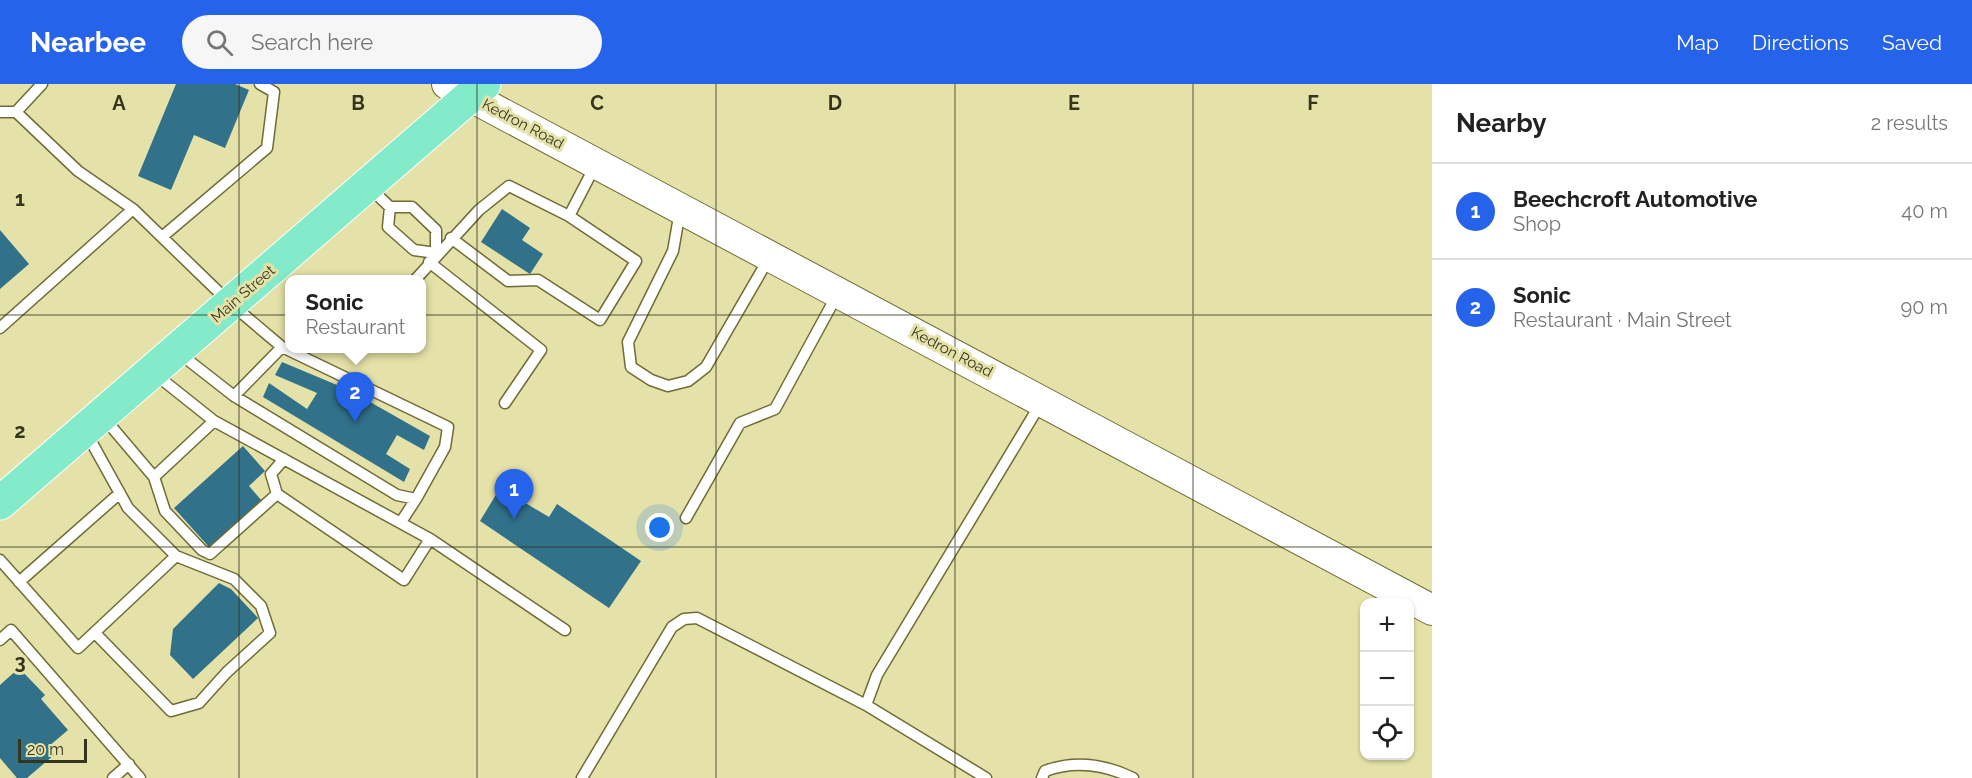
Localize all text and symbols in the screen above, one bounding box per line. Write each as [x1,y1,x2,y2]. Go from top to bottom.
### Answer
search box [182,15,602,69]
text: Nearbee [30,26,146,59]
icon: search [203,26,236,59]
text: Search here [251,29,373,55]
text: Map [1676,30,1719,55]
text: Directions [1752,30,1849,55]
text: Saved [1882,30,1942,55]
text: A [112,91,126,115]
text: B [351,91,365,115]
text: C [590,91,604,115]
text: D [828,91,842,115]
text: E [1068,91,1080,115]
text: F [1307,91,1319,115]
street label: Kedron Road [479,95,567,153]
text: Nearby [1456,108,1546,138]
text: 2 results [1871,111,1948,135]
text: Beechcroft Automotive [1513,186,1758,212]
text: 1 [15,187,25,211]
text: 1 [1471,199,1480,223]
text: 40 m [1901,199,1948,223]
text: Shop [1513,212,1561,236]
street label: Main Street [207,261,279,327]
popup [285,275,426,353]
text: Sonic [1513,282,1571,308]
text: Sonic [306,289,364,315]
text: 2 [1470,295,1481,319]
text: 90 m [1901,295,1948,319]
text: Restaurant · Main Street [1513,308,1732,332]
text: Restaurant [306,315,405,339]
street label: Kedron Road [908,323,996,381]
pin: 2 [336,372,374,422]
text: 2 [14,419,26,443]
pin: 1 [494,470,534,519]
your location [645,513,674,542]
map controls [1360,598,1414,760]
button: + [1360,598,1414,652]
text: 3 [14,650,26,674]
button: − [1360,652,1414,706]
button: locate [1360,706,1414,760]
scale bar [18,736,87,764]
text: 20 m [27,740,64,759]

